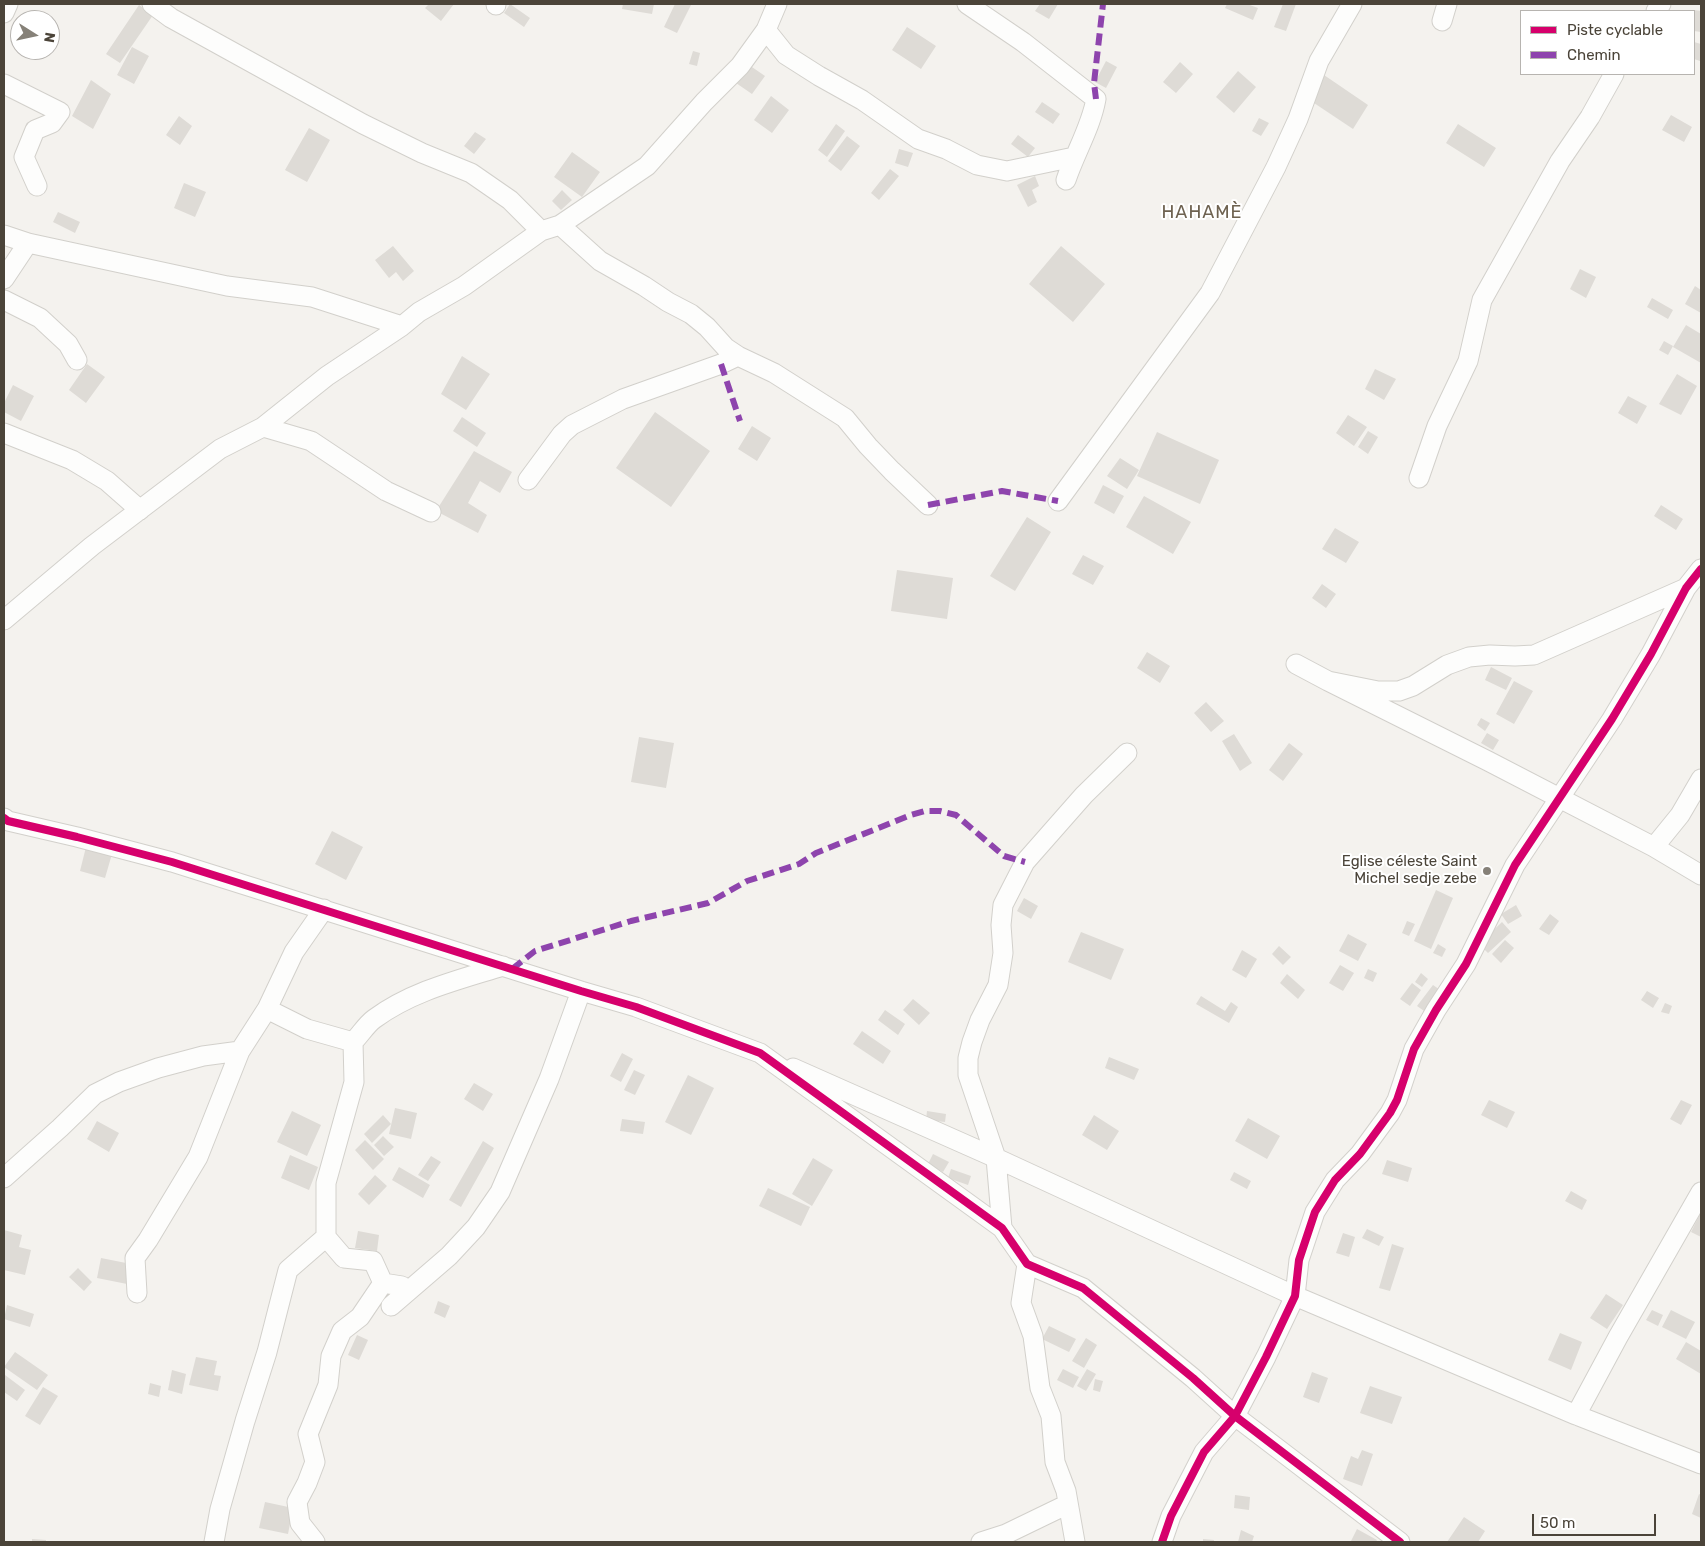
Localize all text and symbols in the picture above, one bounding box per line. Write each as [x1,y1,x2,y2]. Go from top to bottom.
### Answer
north arrow [10,10,60,60]
legend [1520,10,1695,75]
text: Piste cyclable [1567,21,1663,39]
text: N [40,31,59,44]
text: Chemin [1567,46,1621,64]
district label: HAHAMÈ [1161,202,1243,224]
place label: Eglise céleste Saint Michel sedje zebe [1342,853,1477,888]
marker: Eglise céleste Saint Michel sedje zebe [1481,865,1493,877]
scale bar [1535,1504,1659,1536]
text: 50 m [1540,1514,1575,1532]

